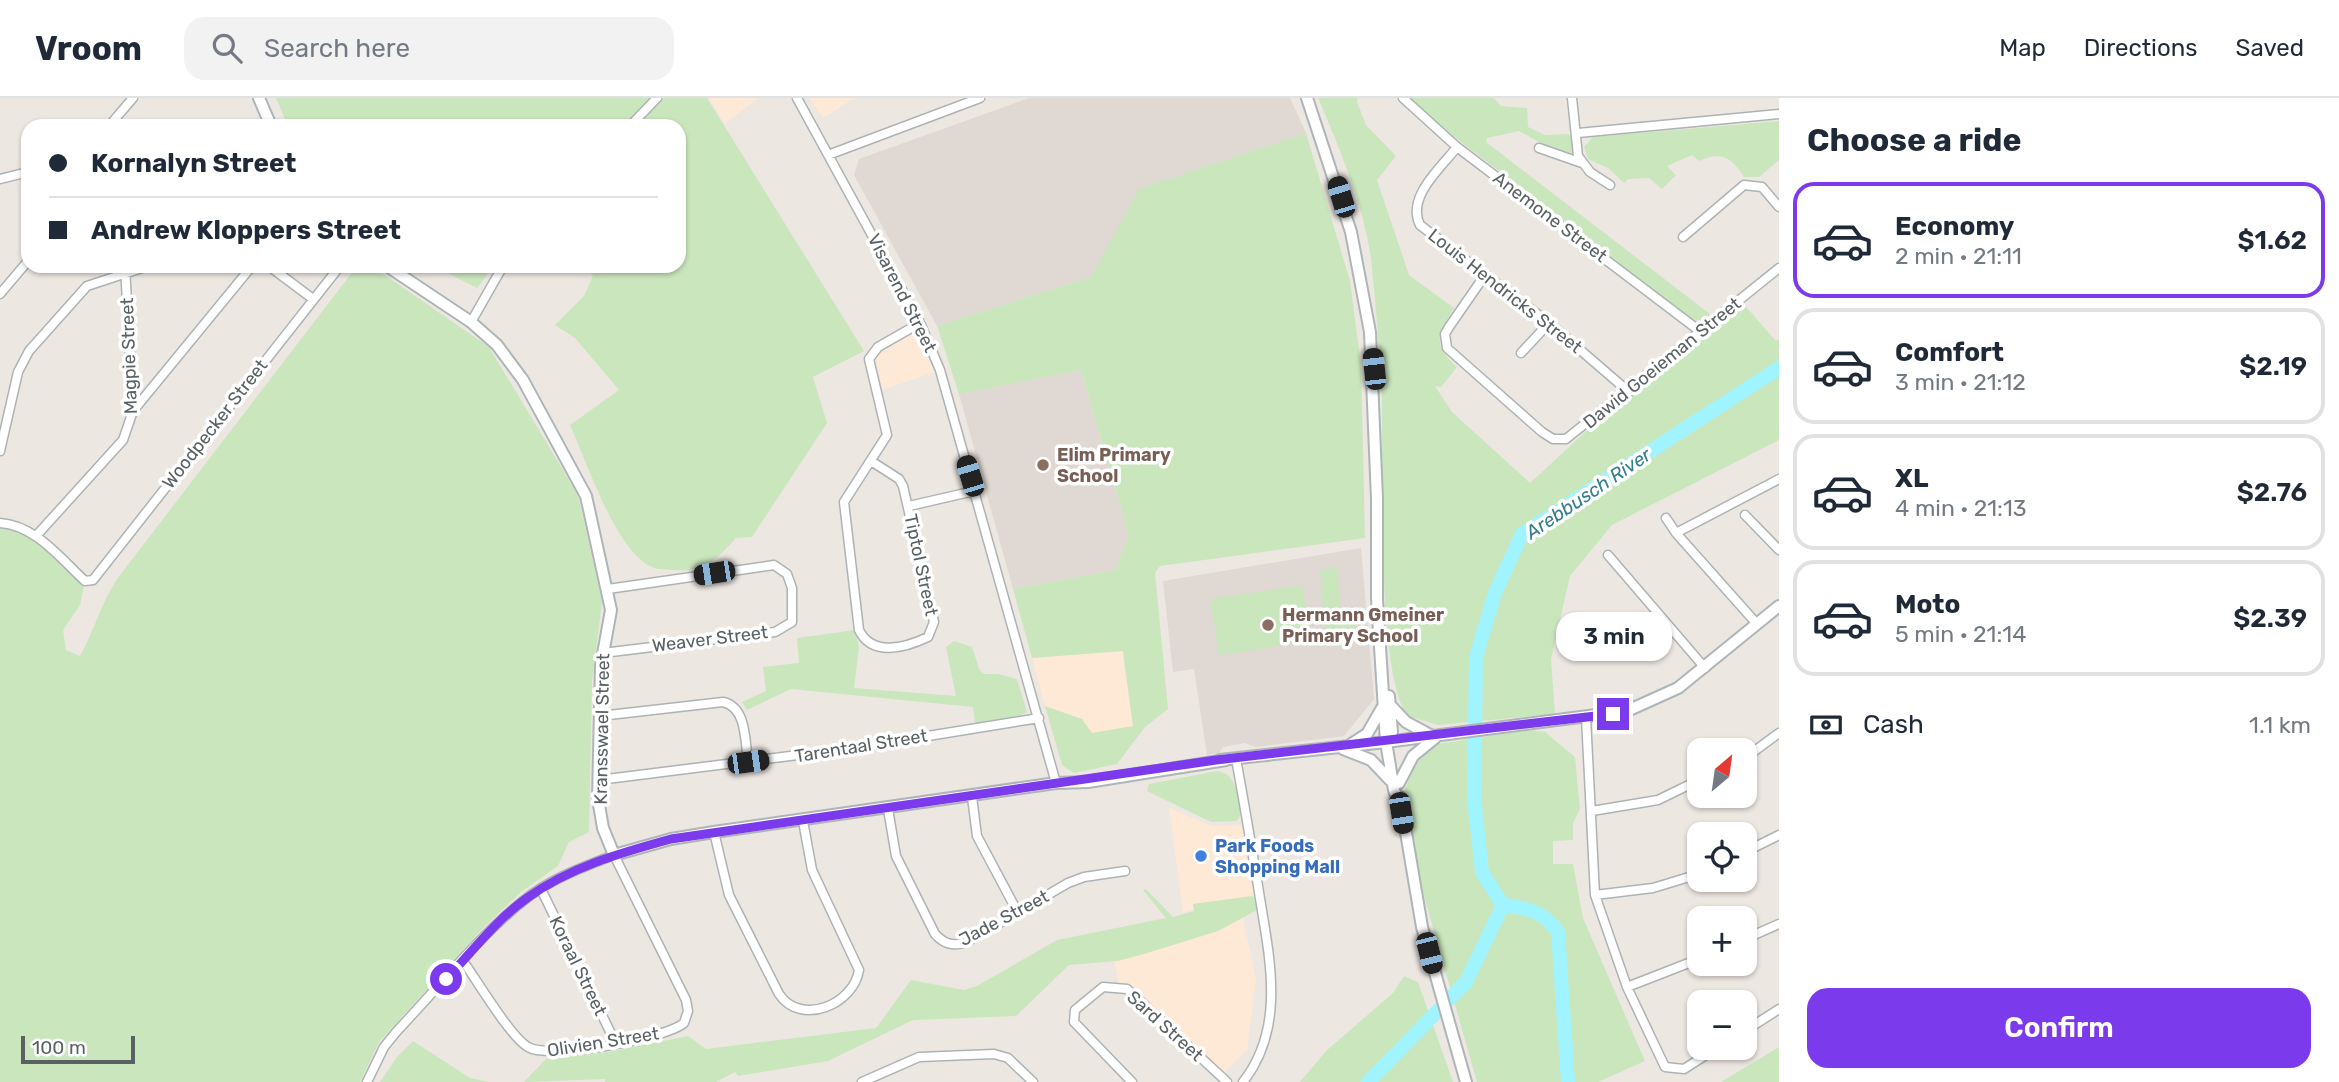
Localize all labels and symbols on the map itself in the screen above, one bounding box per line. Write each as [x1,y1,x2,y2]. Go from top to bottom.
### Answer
street label: Anemone Street [1489,167,1611,267]
car [1325,174,1358,220]
street label: Louis Hendricks Street [1424,224,1586,358]
street label: Visarend Street [863,230,941,356]
street label: Dawid Goeieman Street [1579,293,1745,433]
street label: Magpie Street [116,297,142,415]
car [1362,347,1387,391]
street label: Woodpecker Street [158,355,272,493]
water label: Arebbusch River [1520,443,1656,544]
place label: Elim Primary School [1057,444,1171,487]
car [954,453,987,499]
marker: Elim Primary School [1035,457,1051,473]
street label: Tiptol Street [899,512,943,618]
car [692,559,737,587]
place label: Hermann Gmeiner Primary School [1282,604,1444,647]
callout: 3 min [1555,612,1671,662]
marker: Hermann Gmeiner Primary School [1260,617,1276,633]
street label: Weaver Street [651,621,769,657]
street label: Kransswael Street [590,653,614,805]
route end [1597,698,1629,730]
street label: Tarentaal Street [793,725,929,767]
north arrow [1687,738,1757,808]
car [726,749,771,775]
car [1388,791,1415,835]
place label: Park Foods Shopping Mall [1215,835,1340,878]
marker: Park Foods Shopping Mall [1193,848,1209,864]
street label: Jade Street [955,885,1053,951]
street label: Koraal Street [544,913,612,1019]
car [1414,930,1445,976]
route start [430,963,462,995]
street label: Sard Street [1122,986,1208,1066]
street label: Olivien Street [546,1022,660,1062]
scale bar [21,1033,135,1065]

